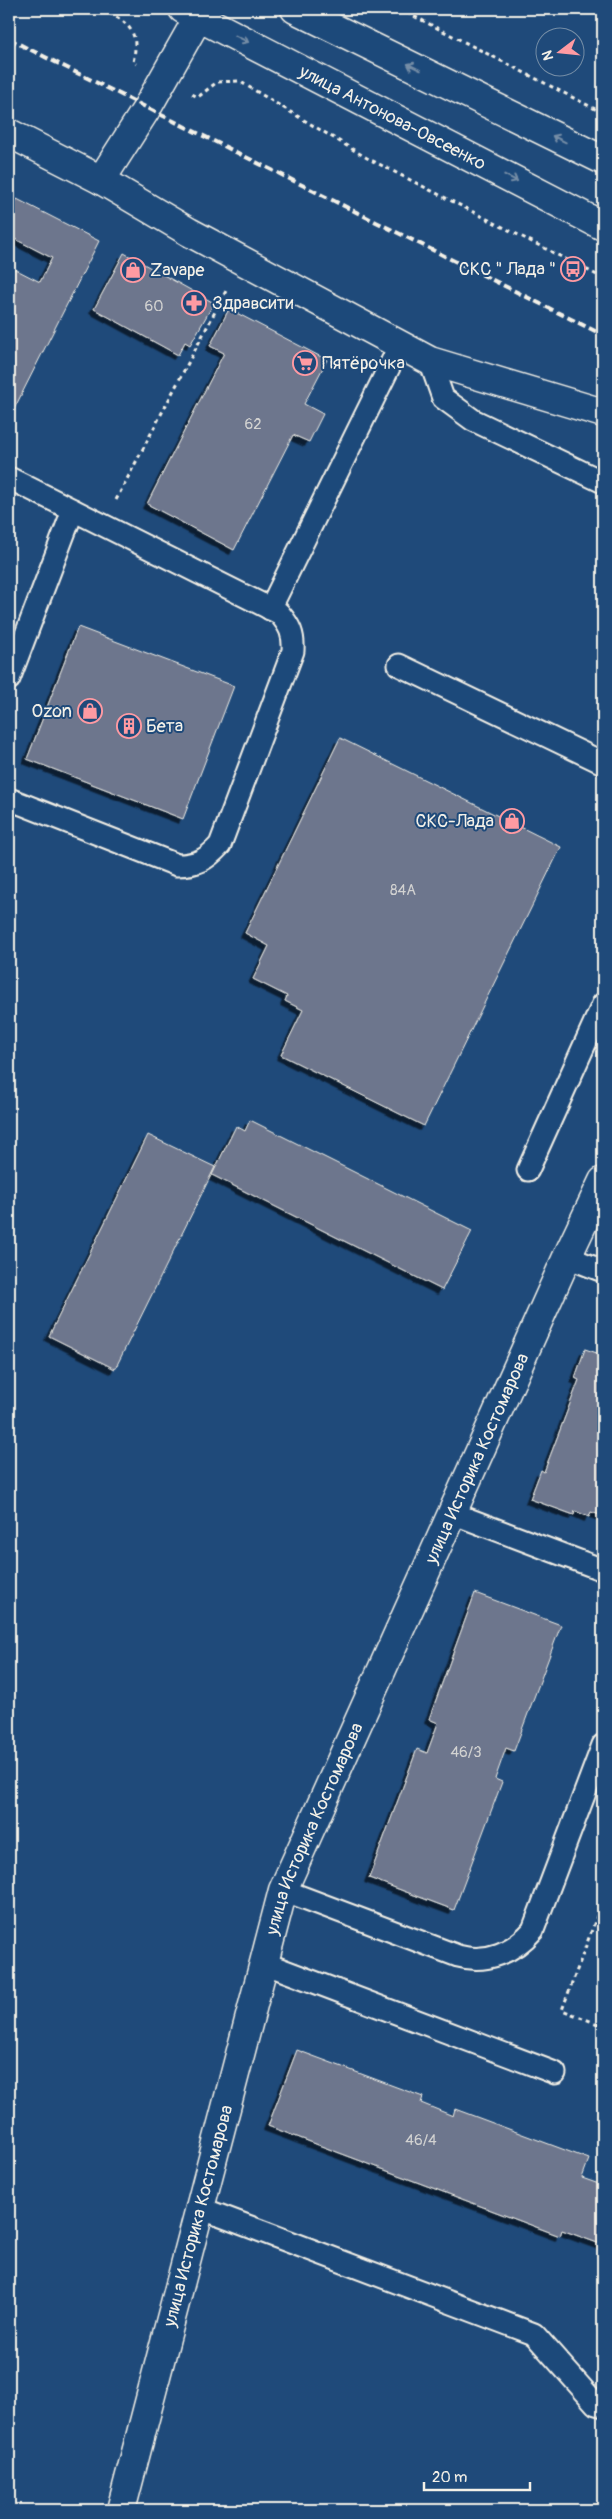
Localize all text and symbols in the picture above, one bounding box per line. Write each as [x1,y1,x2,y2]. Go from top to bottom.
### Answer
north arrow [534,28,584,78]
one-way arrow [235,34,250,44]
text: N [539,49,557,62]
street label: улица Антонова-Овсеенко [294,60,490,176]
one-way arrow [406,62,421,72]
one-way arrow [552,133,567,143]
one-way arrow [503,174,518,183]
bus stop icon: СКС " Лада " [560,256,586,282]
shop icon: Zavape [120,257,146,283]
place label: СКС " Лада " [459,258,556,281]
place label: Zavape [150,259,205,282]
pharmacy icon: Здравсити [181,290,207,316]
place label: Здравсити [212,292,294,315]
house number: 60 [145,297,163,316]
supermarket icon: Пятёрочка [292,350,318,376]
place label: Пятёрочка [322,352,405,375]
house number: 62 [244,415,262,434]
shop icon: Ozon [77,698,103,724]
place label: Ozon [32,700,72,723]
building icon: Бета [116,713,142,739]
place label: Бета [146,715,183,738]
shop icon: СКС-Лада [499,808,525,834]
place label: СКС-Лада [415,810,494,833]
house number: 84А [390,881,416,900]
street label: улица Историка Костомарова [420,1350,534,1568]
street label: улица Историка Костомарова [260,1719,369,1938]
house number: 46/3 [450,1743,482,1762]
street label: улица Историка Костомарова [158,2103,238,2330]
house number: 46/4 [405,2131,437,2150]
scale bar [424,2459,531,2491]
text: 20 m [432,2468,467,2487]

